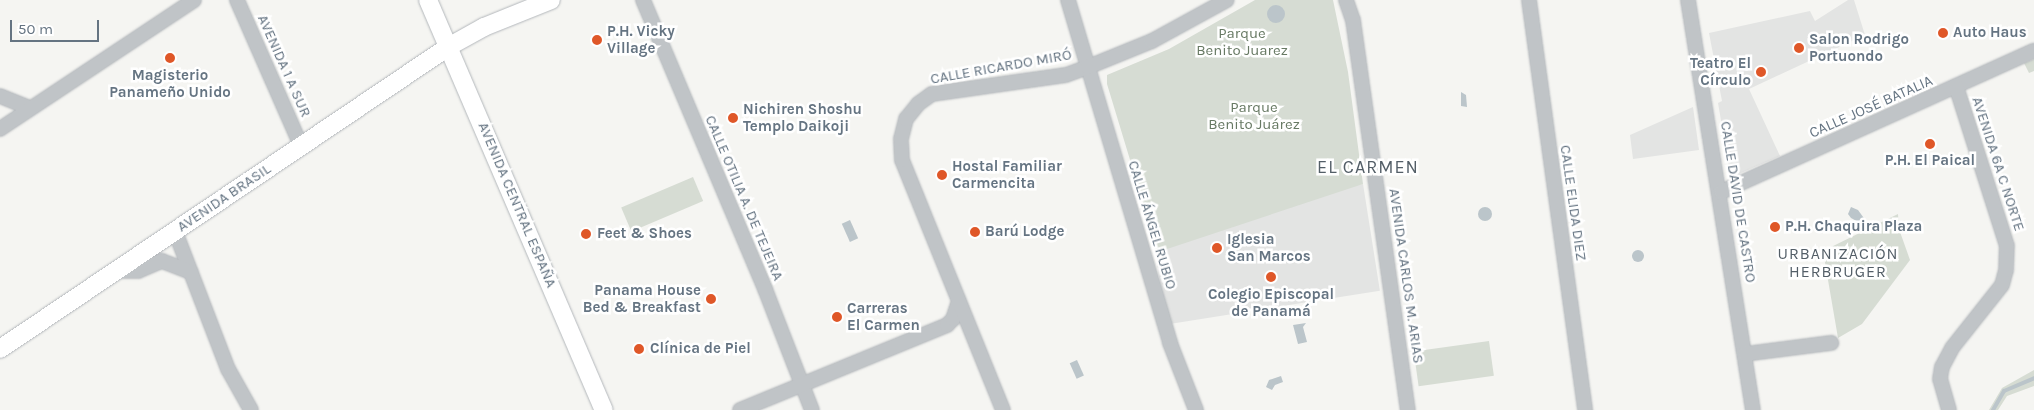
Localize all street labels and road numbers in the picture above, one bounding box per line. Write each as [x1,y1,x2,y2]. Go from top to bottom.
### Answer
street label: AVENIDA 1 A SUR [253,12,315,120]
street label: CALLE RICARDO MIRÓ [929,46,1073,88]
street label: CALLE JOSÉ BATALIA [1806,72,1936,142]
street label: AVENIDA 6A C NORTE [1968,95,2028,233]
street label: CALLE OTILIA A. DE TEJEIRA [701,113,787,283]
street label: AVENIDA CENTRAL ESPAÑA [474,120,560,290]
street label: CALLE DAVID DE CASTRO [1716,120,1760,284]
street label: CALLE ELIDA DIEZ [1556,144,1590,262]
street label: CALLE ÁNGEL RUBIO [1124,159,1180,291]
street label: AVENIDA BRASIL [174,160,274,236]
street label: AVENIDA CARLOS M. ARIAS [1385,187,1427,365]

